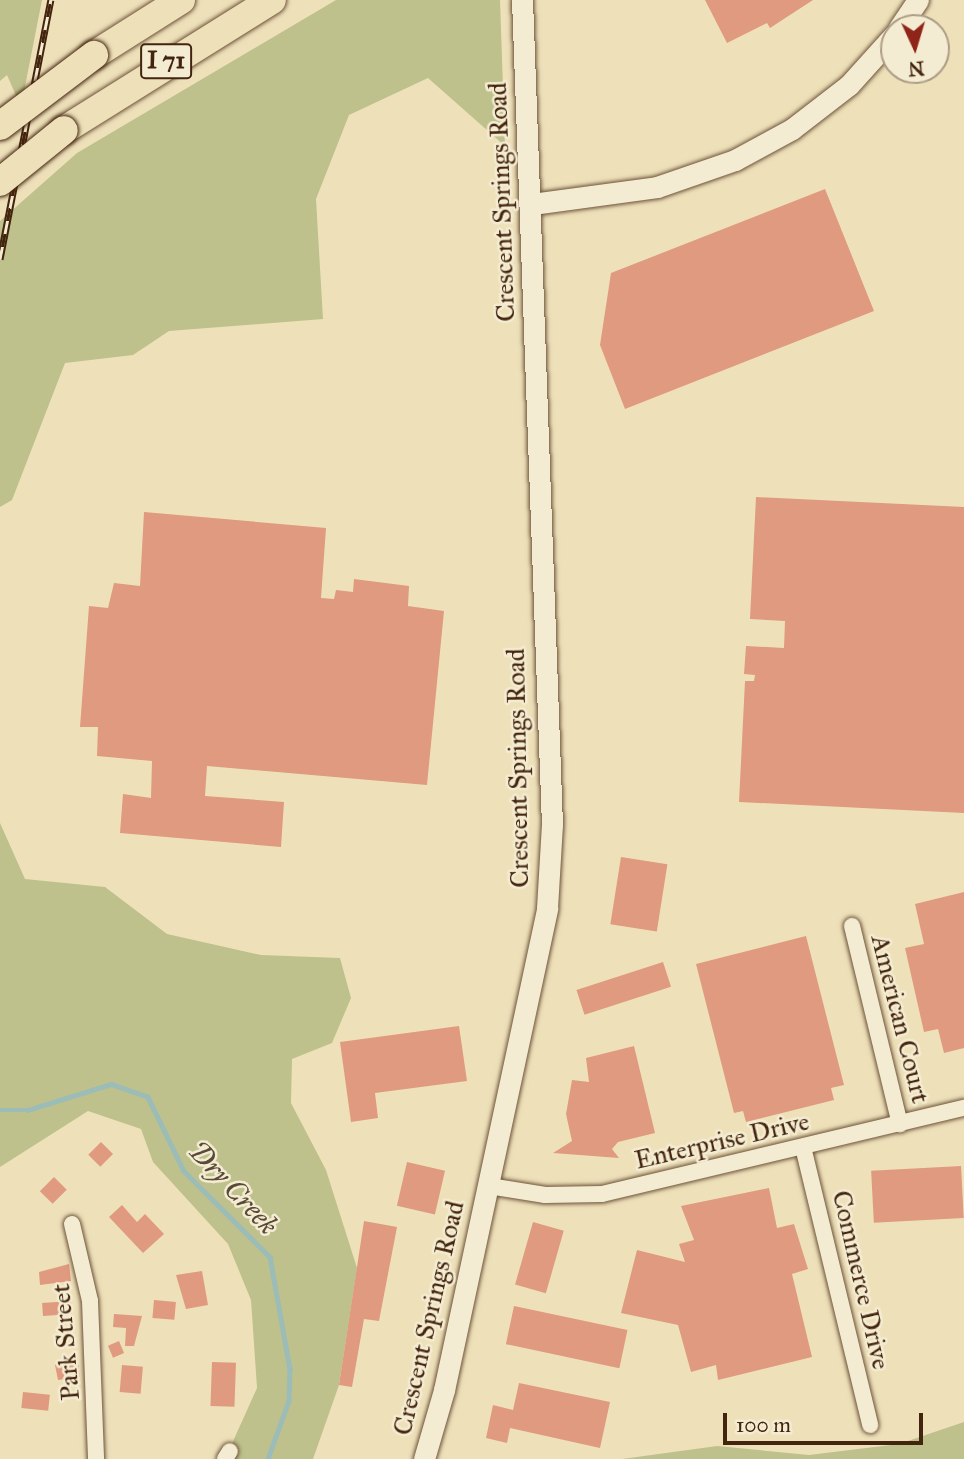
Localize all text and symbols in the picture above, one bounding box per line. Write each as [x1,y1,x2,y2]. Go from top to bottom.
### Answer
north arrow [880,14,950,84]
road number: I 71 [140,40,192,82]
text: N [908,56,925,80]
street label: Crescent Springs Road [482,82,522,322]
street label: Crescent Springs Road [500,648,536,888]
street label: American Court [864,932,936,1106]
street label: Enterprise Drive [632,1106,812,1176]
water label: Dry Creek [181,1134,285,1242]
street label: Commerce Drive [825,1188,897,1372]
street label: Crescent Springs Road [387,1198,471,1438]
street label: Park Street [45,1282,87,1402]
scale bar [726,1400,926,1444]
text: 100 m [736,1412,791,1438]

